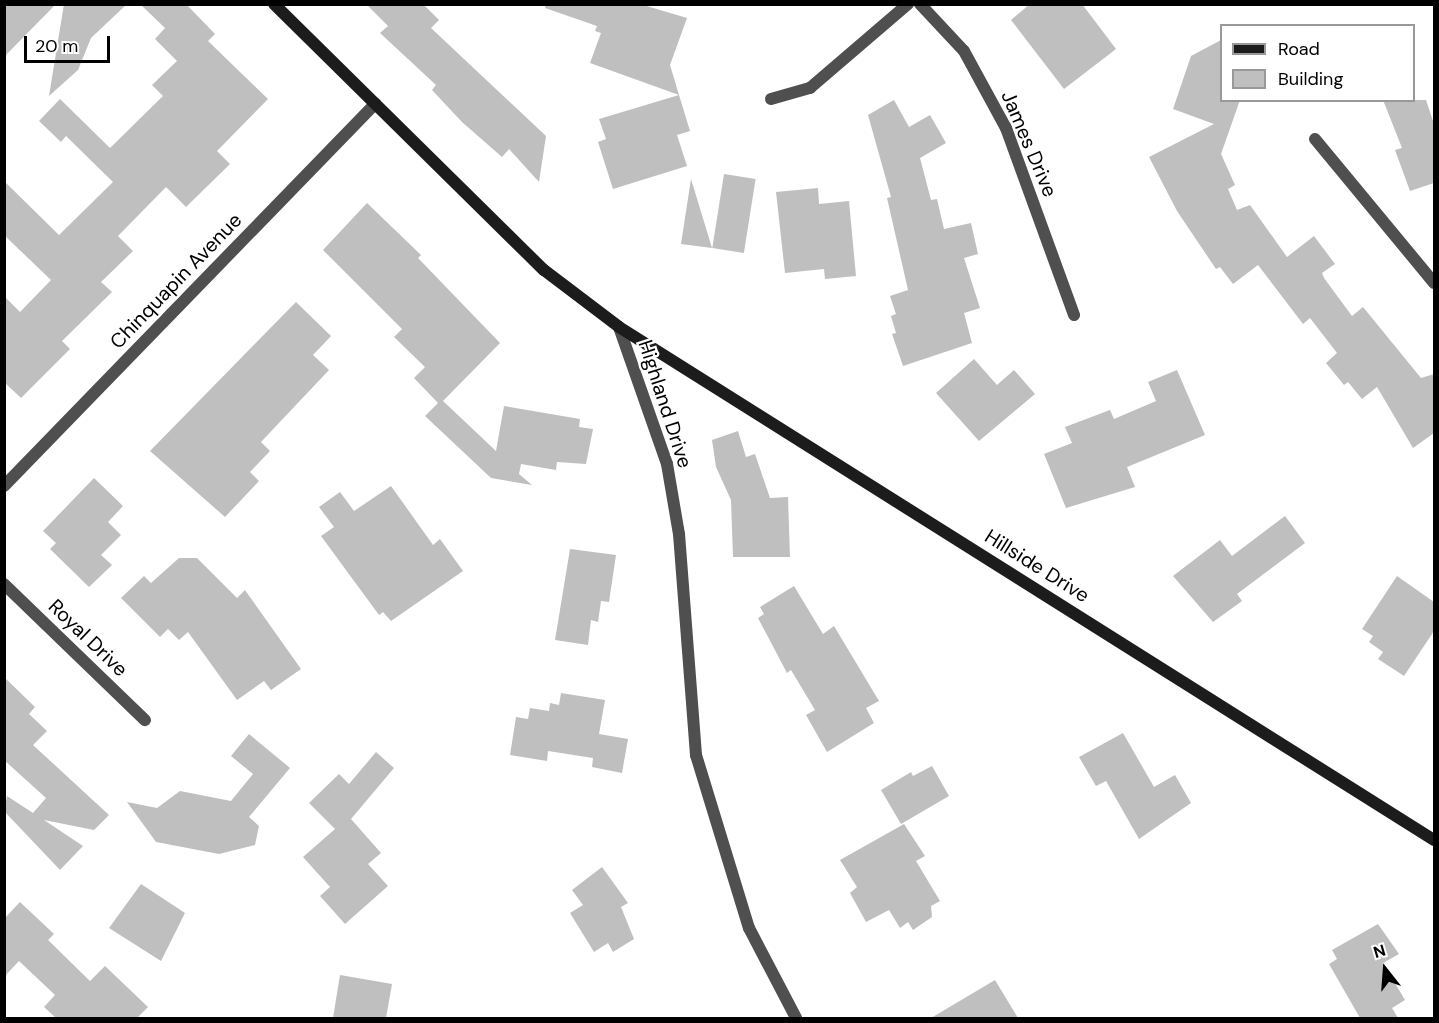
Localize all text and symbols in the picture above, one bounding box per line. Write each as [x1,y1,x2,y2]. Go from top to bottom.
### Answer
scale bar [27,24,112,62]
legend [1220,24,1415,102]
text: 20 m [35,34,78,58]
text: Road [1278,37,1320,61]
text: Building [1278,67,1343,91]
street label: James Drive [996,87,1062,201]
street label: Chinquapin Avenue [105,208,247,354]
street label: Highland Drive [633,337,697,471]
street label: Hillside Drive [980,524,1094,608]
street label: Royal Drive [43,594,133,682]
north arrow [1355,939,1415,999]
text: N [1371,940,1388,963]

